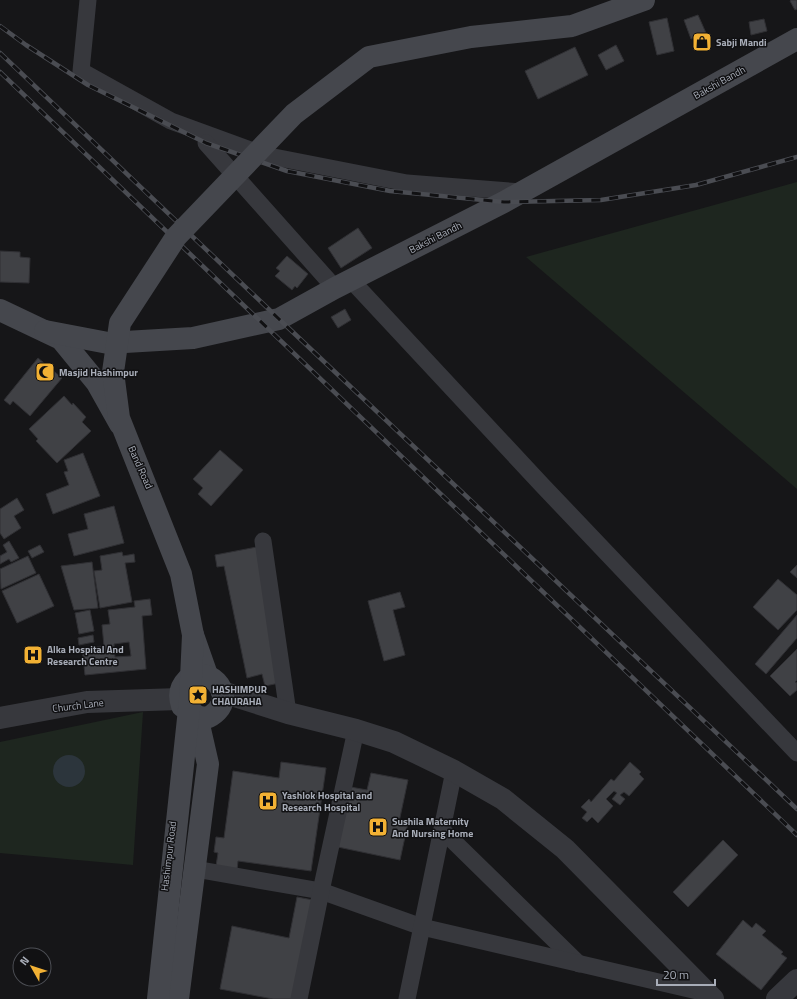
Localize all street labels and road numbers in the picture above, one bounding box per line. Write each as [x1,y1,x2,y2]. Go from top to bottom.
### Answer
street label: Bakshi Bandh [690,62,748,103]
street label: Bakshi Bandh [406,218,464,257]
street label: Band Road [124,443,157,491]
street label: Church Lane [52,695,105,716]
street label: Hashimpur Road [157,820,180,892]

